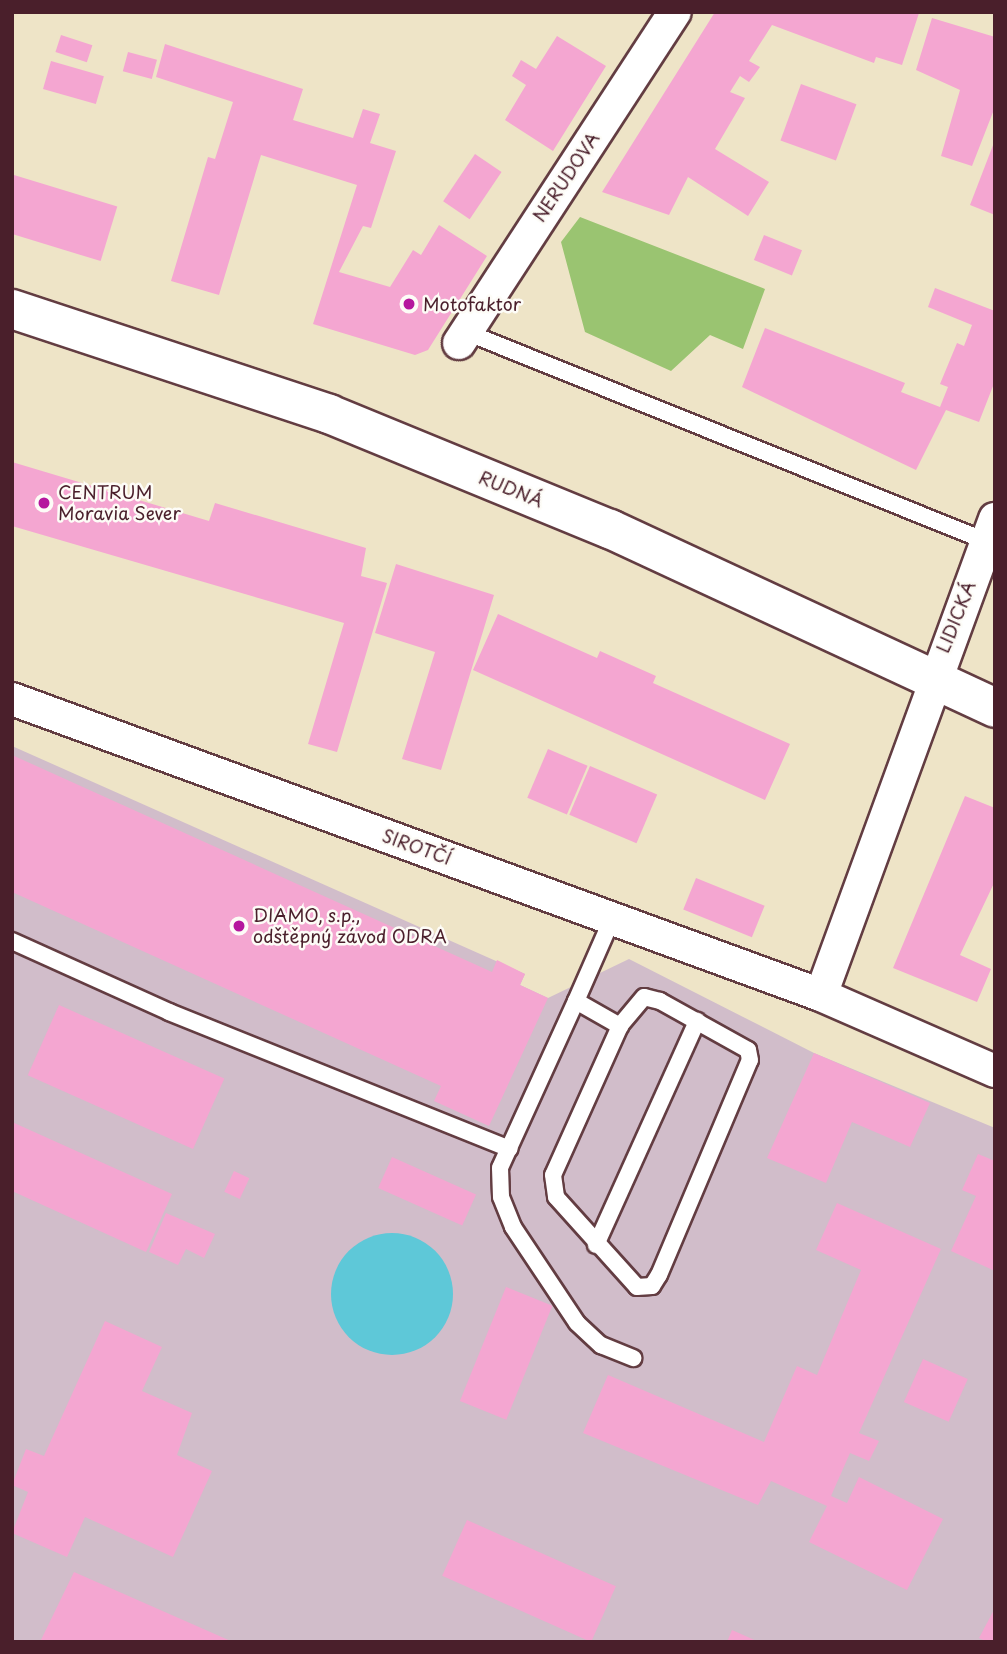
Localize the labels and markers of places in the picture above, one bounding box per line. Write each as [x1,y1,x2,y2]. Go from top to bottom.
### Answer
place label: Motofaktor [423,293,521,315]
marker: Motofaktor [401,296,417,312]
place label: CENTRUM Moravia Sever [58,482,183,524]
marker: CENTRUM Moravia Sever [36,495,52,511]
place label: DIAMO, s.p., odštěpný závod ODRA [253,905,448,948]
marker: DIAMO, s.p., odštěpný závod ODRA [231,918,247,934]

